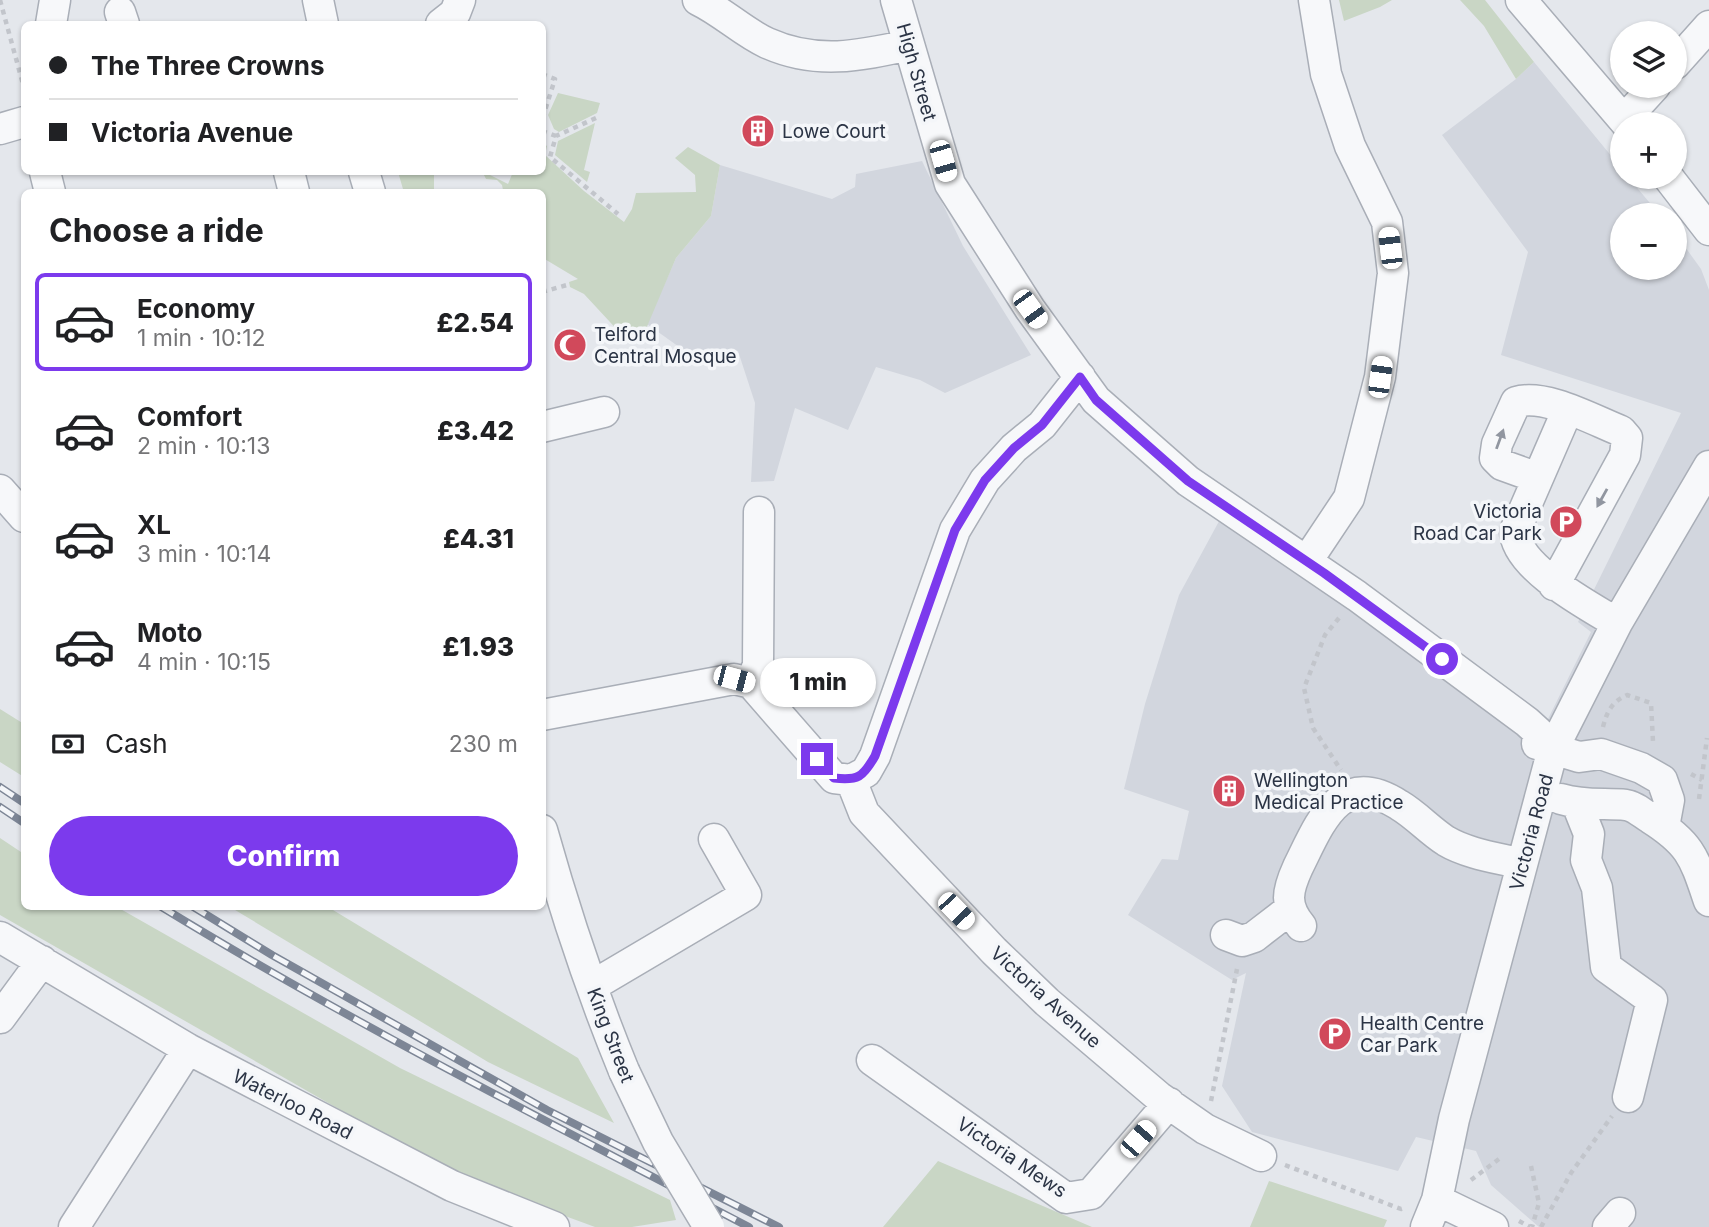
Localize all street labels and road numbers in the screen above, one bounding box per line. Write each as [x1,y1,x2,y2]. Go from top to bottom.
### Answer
street label: High Street [892,21,941,124]
street label: Victoria Road [1505,771,1558,893]
street label: Victoria Avenue [986,942,1106,1053]
street label: King Street [582,985,639,1086]
street label: Waterloo Road [229,1064,357,1145]
street label: Victoria Mews [952,1112,1071,1203]

